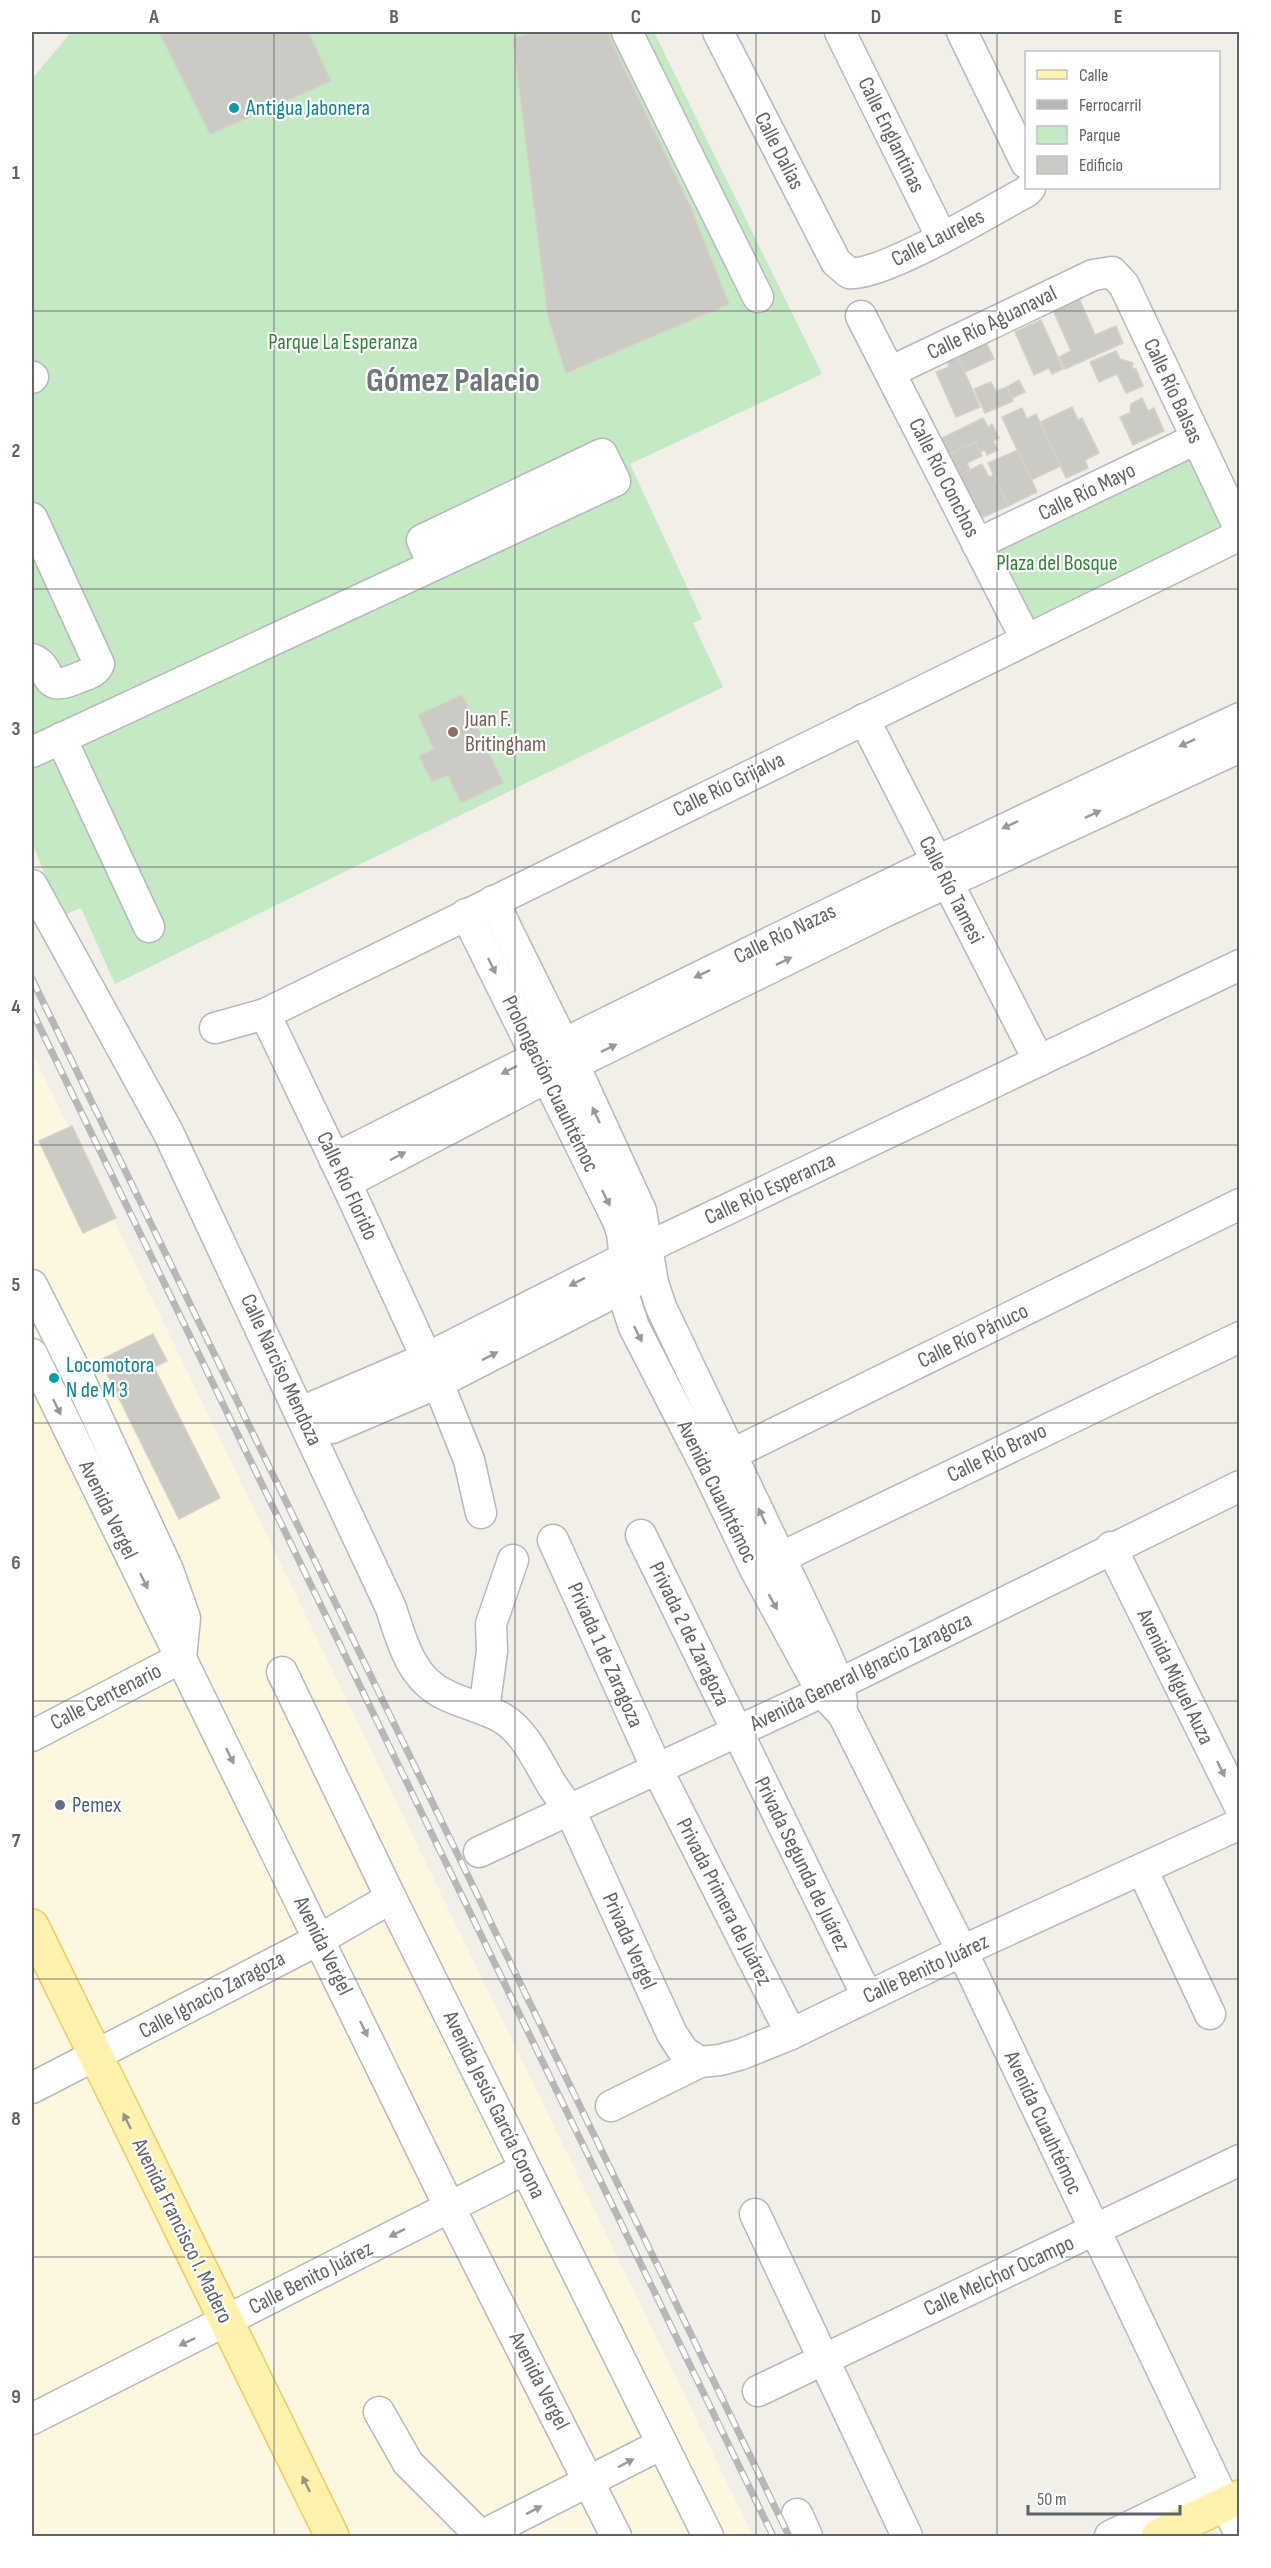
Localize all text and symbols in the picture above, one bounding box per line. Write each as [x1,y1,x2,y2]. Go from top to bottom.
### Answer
text: A [148,5,159,29]
text: B [389,5,399,29]
text: C [631,5,641,29]
text: D [871,5,881,29]
text: E [1114,5,1122,29]
legend [1025,51,1220,189]
text: Calle [1079,65,1108,86]
street label: Calle Englantinas [851,73,931,197]
place label: Antigua Jabonera [245,95,370,122]
text: Ferrocarril [1079,95,1141,116]
marker: Antigua Jabonera [227,101,241,115]
street label: Calle Dalias [748,108,810,194]
text: Parque [1079,125,1120,146]
text: Edificio [1079,155,1123,176]
text: 1 [12,161,20,185]
street label: Calle Laureles [887,203,989,273]
street label: Calle Río Aguanaval [923,280,1061,366]
park label: Parque La Esperanza [268,329,418,356]
street label: Calle Río Balsas [1137,334,1209,448]
district label: Gómez Palacio [366,360,540,401]
street label: Calle Río Conchos [902,414,986,542]
text: 2 [12,439,20,463]
street label: Calle Río Mayo [1034,457,1140,527]
park label: Plaza del Bosque [996,550,1118,577]
place label: Juan F. Britingham [464,706,546,758]
text: 3 [12,717,21,741]
marker: Juan F. Britingham [446,725,460,739]
one-way arrow [1178,738,1195,747]
street label: Calle Río Grijalva [669,746,789,824]
one-way arrow [1084,810,1101,819]
one-way arrow [1001,821,1018,830]
street label: Calle Río Tamesi [912,832,990,948]
street label: Calle Río Nazas [730,898,840,970]
one-way arrow [775,957,792,966]
one-way arrow [487,958,496,975]
one-way arrow [694,970,711,979]
street label: Prolongación Cuauhtémoc [495,991,605,1177]
text: 4 [11,995,21,1019]
one-way arrow [601,1043,618,1053]
one-way arrow [500,1066,517,1075]
one-way arrow [591,1105,601,1123]
street label: Calle Río Florido [310,1128,384,1244]
street label: Calle Río Esperanza [700,1147,840,1231]
one-way arrow [389,1151,407,1161]
one-way arrow [602,1189,611,1206]
text: 5 [12,1273,21,1297]
one-way arrow [569,1277,586,1287]
street label: Calle Narciso Mendoza [234,1290,328,1450]
street label: Calle Río Pánuco [913,1298,1033,1374]
one-way arrow [633,1325,643,1342]
place label: Locomotora N de M 3 [66,1352,154,1404]
one-way arrow [482,1352,499,1361]
marker: Locomotora N de M 3 [47,1371,61,1385]
one-way arrow [53,1398,62,1415]
street label: Avenida Cuauhtémoc [670,1415,763,1568]
street label: Calle Río Bravo [943,1417,1051,1489]
street label: Avenida Vergel [72,1455,143,1564]
one-way arrow [757,1508,766,1525]
text: 6 [11,1551,21,1575]
street label: Privada 2 de Zaragoza [642,1557,736,1711]
one-way arrow [139,1573,148,1590]
street label: Privada 1 de Zaragoza [561,1578,649,1732]
one-way arrow [768,1594,778,1611]
street label: Avenida Miguel Auza [1130,1604,1219,1749]
street label: Avenida General Ignacio Zaragoza [745,1606,976,1738]
street label: Calle Centenario [46,1658,166,1736]
one-way arrow [225,1748,234,1765]
one-way arrow [1216,1761,1225,1778]
street label: Privada Segunda de Juárez [748,1772,856,1956]
place label: Pemex [72,1792,122,1819]
marker: Pemex [53,1798,67,1812]
street label: Privada Primera de Juárez [670,1814,778,1990]
text: 7 [12,1829,21,1853]
street label: Privada Vergel [596,1889,662,1993]
street label: Avenida Vergel [287,1891,358,2000]
street label: Calle Benito Juárez [859,1928,993,2010]
street label: Calle Ignacio Zaragoza [134,1945,290,2045]
street label: Avenida Jesús García Corona [436,2006,551,2203]
one-way arrow [359,2021,368,2038]
street label: Avenida Cuauhtémoc [997,2046,1088,2199]
text: 8 [11,2107,21,2131]
one-way arrow [123,2112,132,2129]
street label: Avenida Francisco I. Madero [125,2133,238,2328]
one-way arrow [388,2228,405,2238]
street label: Calle Melchor Ocampo [920,2229,1078,2323]
street label: Calle Benito Juárez [245,2235,378,2321]
street label: Avenida Vergel [502,2327,575,2435]
one-way arrow [178,2337,195,2346]
text: 9 [11,2385,21,2409]
one-way arrow [618,2458,635,2468]
one-way arrow [302,2475,312,2493]
scale bar [1028,2478,1180,2516]
text: 50 m [1037,2489,1067,2510]
one-way arrow [525,2506,542,2515]

